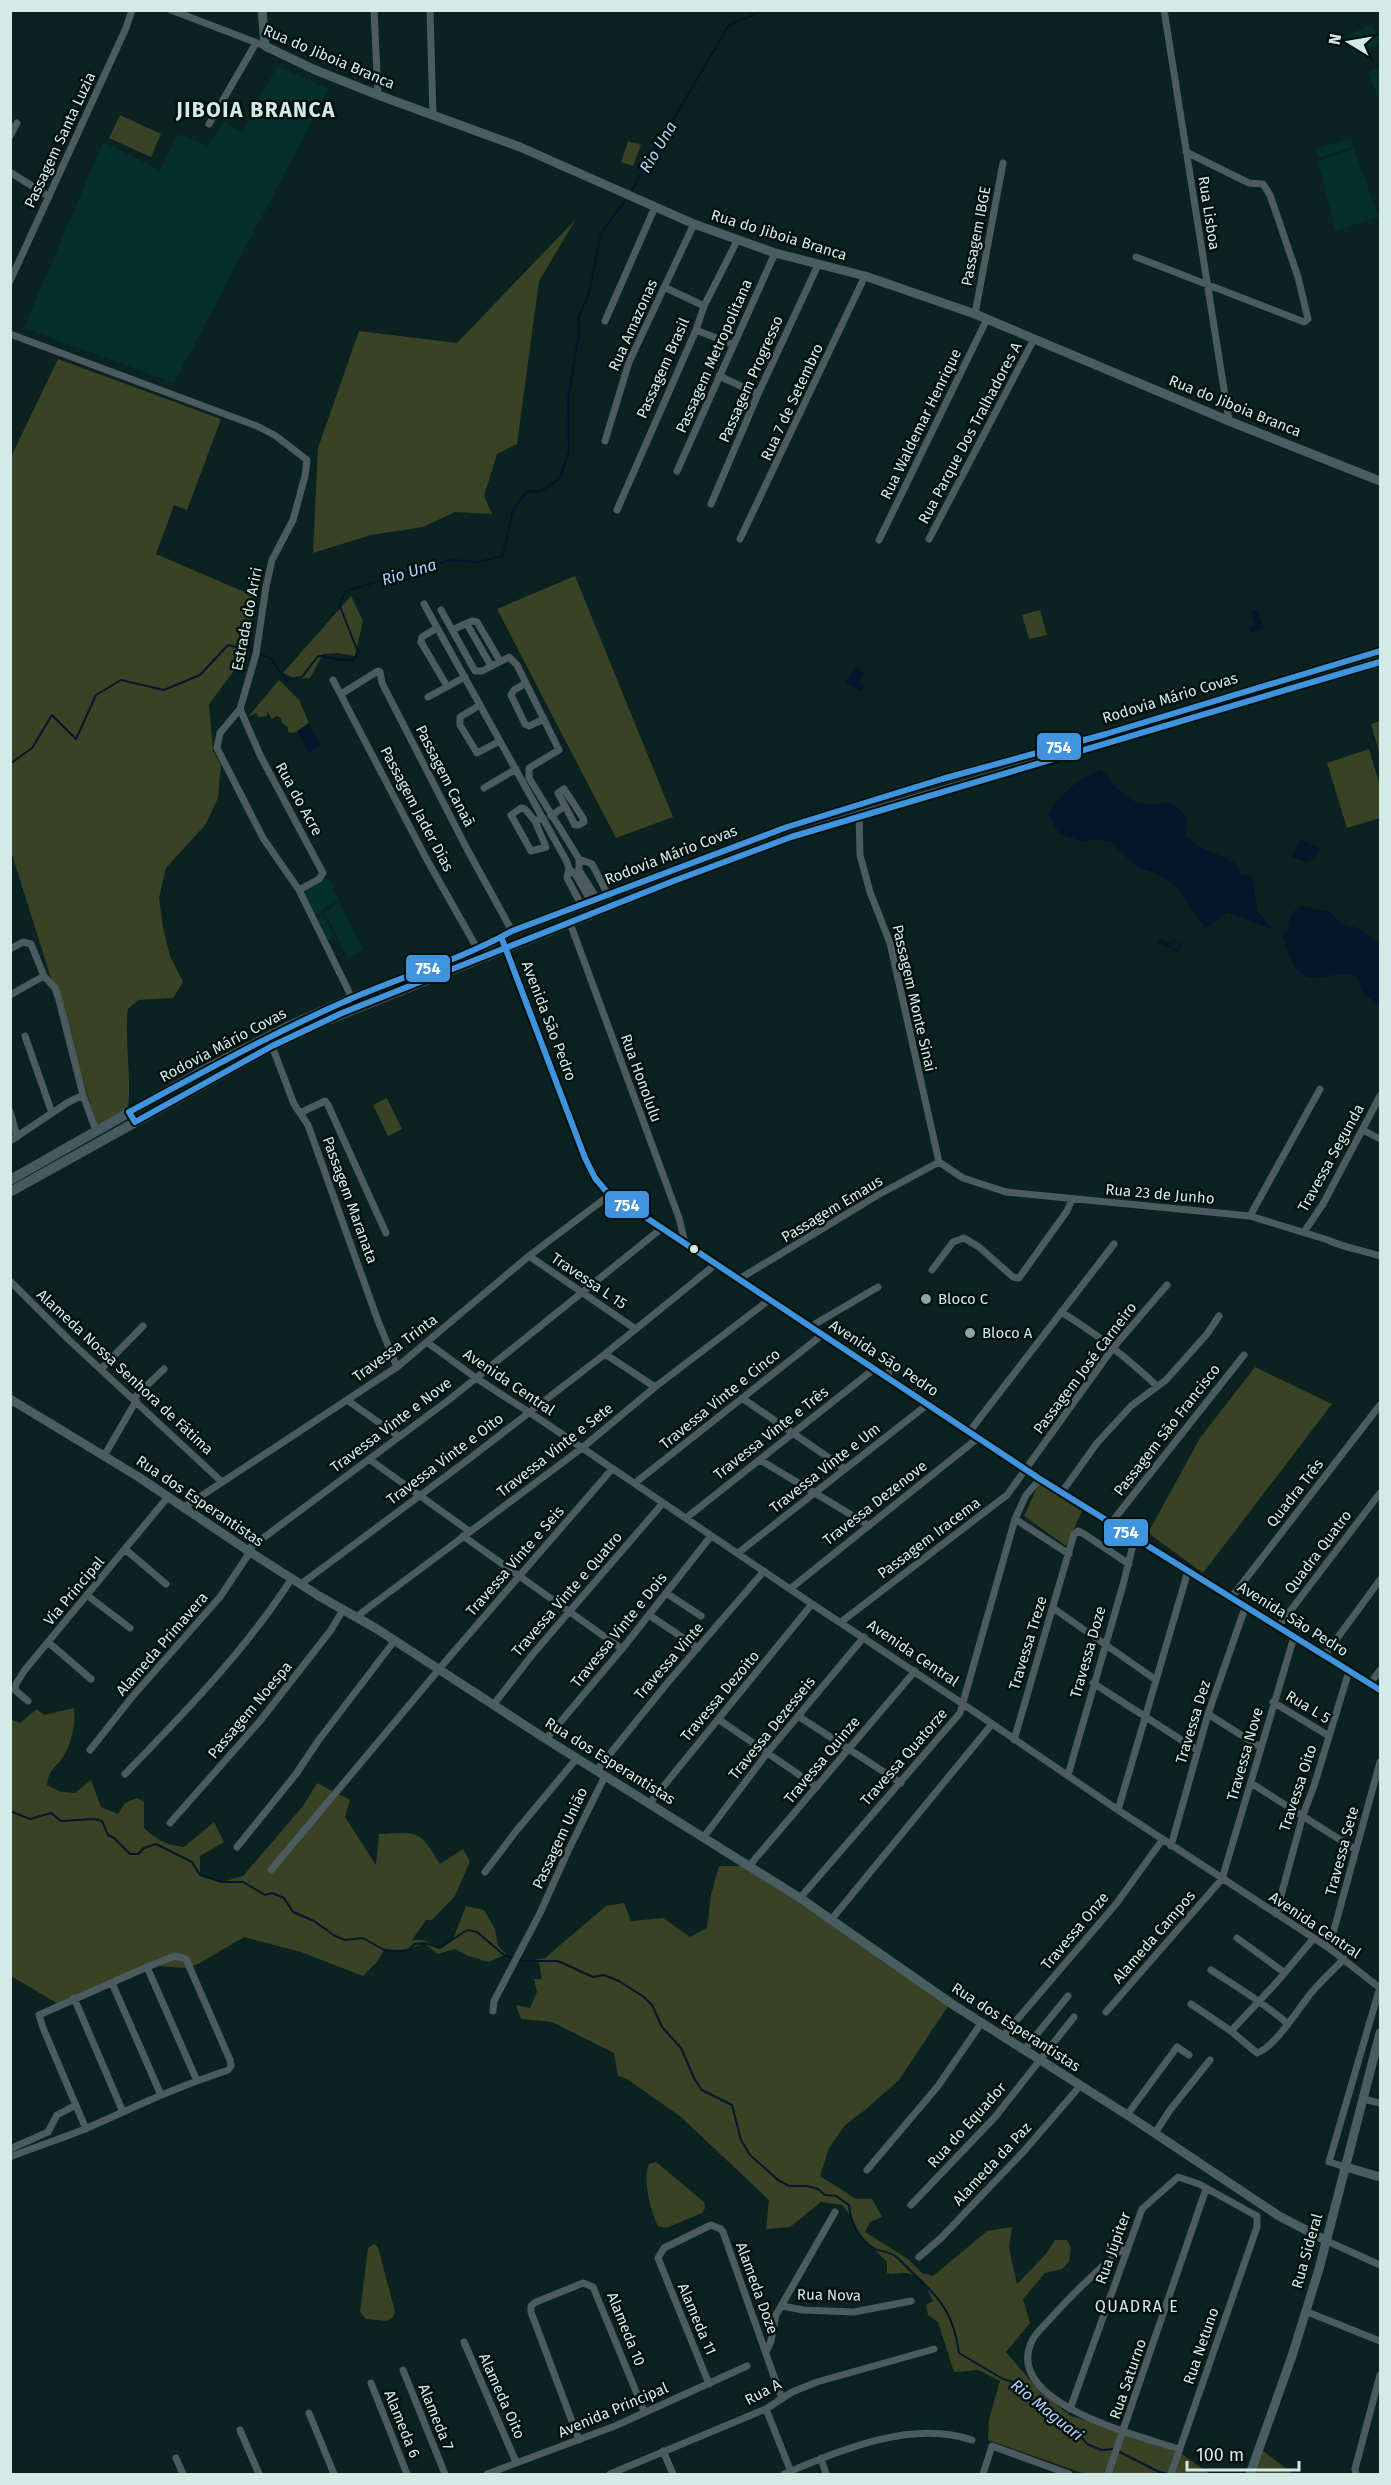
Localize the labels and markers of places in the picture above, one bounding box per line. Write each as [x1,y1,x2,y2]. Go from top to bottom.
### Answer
unlabelled marker [688,1243,700,1255]
place label: Bloco C [938,1290,989,1308]
marker: Bloco C [919,1292,933,1306]
place label: Bloco A [982,1324,1033,1342]
marker: Bloco A [963,1326,977,1340]

